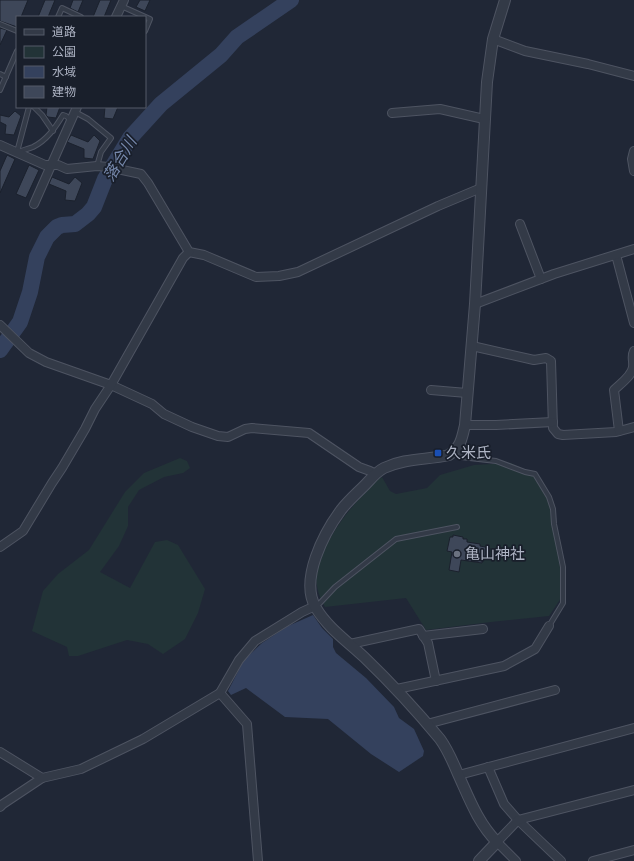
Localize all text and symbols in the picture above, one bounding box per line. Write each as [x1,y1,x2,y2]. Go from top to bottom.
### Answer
legend [16,16,146,108]
text: 道路 [52,25,76,39]
text: 公園 [52,45,76,59]
text: 水域 [52,65,76,79]
text: 建物 [52,85,76,99]
water label: 落合川 [99,132,142,184]
place label: 久米氏 [446,444,491,462]
marker: 久米氏 [433,448,443,458]
place label: 亀山神社 [465,545,525,563]
marker: 亀山神社 [452,549,462,559]

